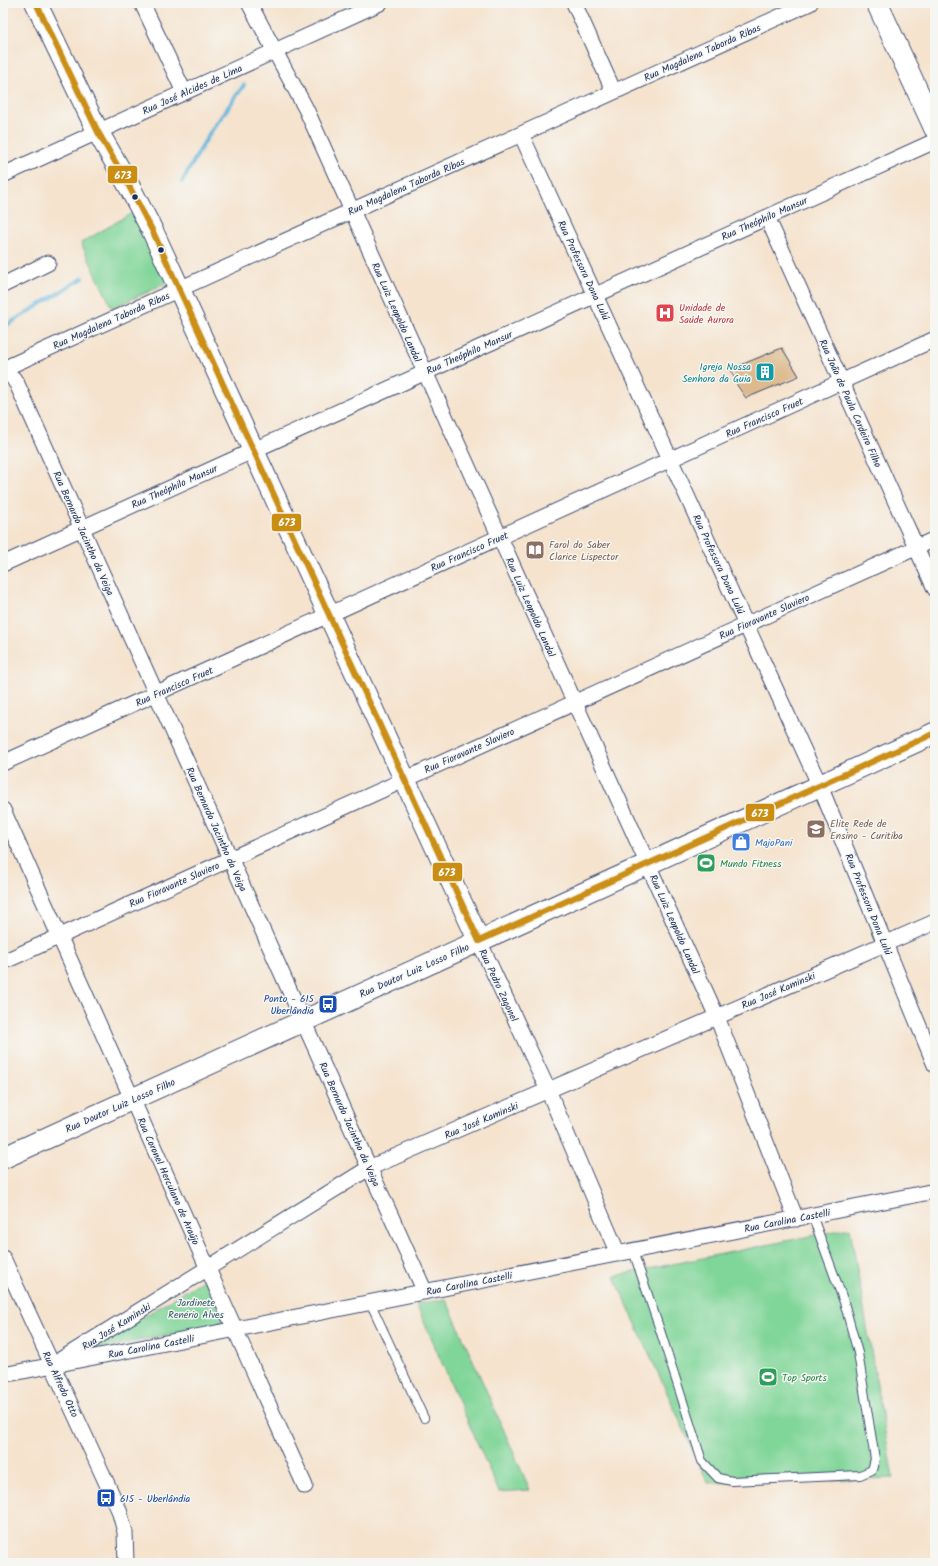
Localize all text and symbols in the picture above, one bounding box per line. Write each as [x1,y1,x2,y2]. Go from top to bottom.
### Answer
street label: Rua Magdalena Taborda Ribas [641,20,764,86]
street label: Rua José Alcides de Lima [140,60,245,119]
street label: Rua Magdalena Taborda Ribas [345,154,468,220]
line badge: 673 [107,165,138,184]
text: 673 [114,167,132,185]
unlabelled marker [130,192,140,202]
street label: Rua Theóphilo Mansur [719,192,811,245]
street label: Rua Professora Dona Lulú [553,218,613,323]
unlabelled marker [156,245,166,255]
street label: Rua Luiz Leopoldo Landal [367,260,426,365]
street label: Rua Magdalena Taborda Ribas [50,288,173,354]
place label: Unidade de Saúde Aurora [679,300,734,328]
hospital icon: Unidade de Saúde Aurora [654,302,676,324]
street label: Rua Theóphilo Mansur [424,326,516,379]
street label: Rua João de Paula Cordeiro Filho [815,337,886,471]
place label: Igreja Nossa Senhora da Guia [682,359,751,387]
building icon: Igreja Nossa Senhora da Guia [754,361,776,383]
street label: Rua Francisco Fruet [723,394,806,442]
street label: Rua Theóphilo Mansur [129,460,221,513]
street label: Rua Bernardo Jacintho da Veiga [48,468,118,599]
street label: Rua Professora Dona Lulú [688,512,748,617]
line badge: 673 [271,513,302,532]
text: 673 [278,514,296,532]
street label: Rua Francisco Fruet [428,528,511,576]
place label: Farol do Saber Clarice Lispector [549,537,619,565]
library icon: Farol do Saber Clarice Lispector [524,539,546,561]
street label: Rua Luiz Leopoldo Landal [501,555,560,660]
street label: Rua Fioravante Slaviero [717,590,813,644]
street label: Rua Francisco Fruet [133,663,216,711]
street label: Rua Fioravante Slaviero [422,724,518,778]
street label: Rua Bernardo Jacintho da Veiga [181,764,251,895]
line badge: 673 [745,803,775,822]
text: 673 [751,805,769,823]
place label: Elite Rede de Ensino - Curitiba [830,816,903,844]
school or university icon: Elite Rede de Ensino - Curitiba [805,818,827,840]
shop icon: MajoPani [730,831,752,853]
place label: MajoPani [755,835,793,851]
street label: Rua Professora Dona Lulú [840,851,896,958]
sports icon: Mundo Fitness [695,852,717,874]
place label: Mundo Fitness [720,856,782,872]
street label: Rua Fioravante Slaviero [127,858,223,912]
line badge: 673 [432,862,463,882]
text: 673 [438,864,456,882]
street label: Rua Luiz Leopoldo Landal [645,872,704,977]
street label: Rua Doutor Luiz Losso Filho [357,939,472,1002]
street label: Rua Pedro Zagonel [474,946,522,1025]
street label: Rua José Kaminski [739,968,818,1014]
place label: Ponto - 615 Uberlândia [264,991,315,1019]
bus stop icon: Ponto - 615 Uberlândia [317,993,339,1015]
street label: Rua Bernardo Jacintho da Veiga [314,1059,384,1190]
street label: Rua Doutor Luiz Losso Filho [63,1074,178,1137]
street label: Rua José Kaminski [442,1098,521,1144]
street label: Rua Coronel Herculano de Araújo [133,1115,204,1248]
street label: Rua Carolina Castelli [743,1205,832,1237]
street label: Rua Carolina Castelli [425,1268,514,1300]
park label: Jardinete Renério Alves [168,1295,225,1323]
street label: Rua José Kaminski [79,1299,155,1355]
street label: Rua Carolina Castelli [107,1331,196,1363]
street label: Rua Alfredo Otto [38,1349,83,1421]
sports icon: Top Sports [757,1366,779,1388]
place label: Top Sports [782,1370,827,1386]
bus stop icon: 615 - Uberlândia [95,1487,117,1509]
place label: 615 - Uberlândia [120,1491,191,1507]

